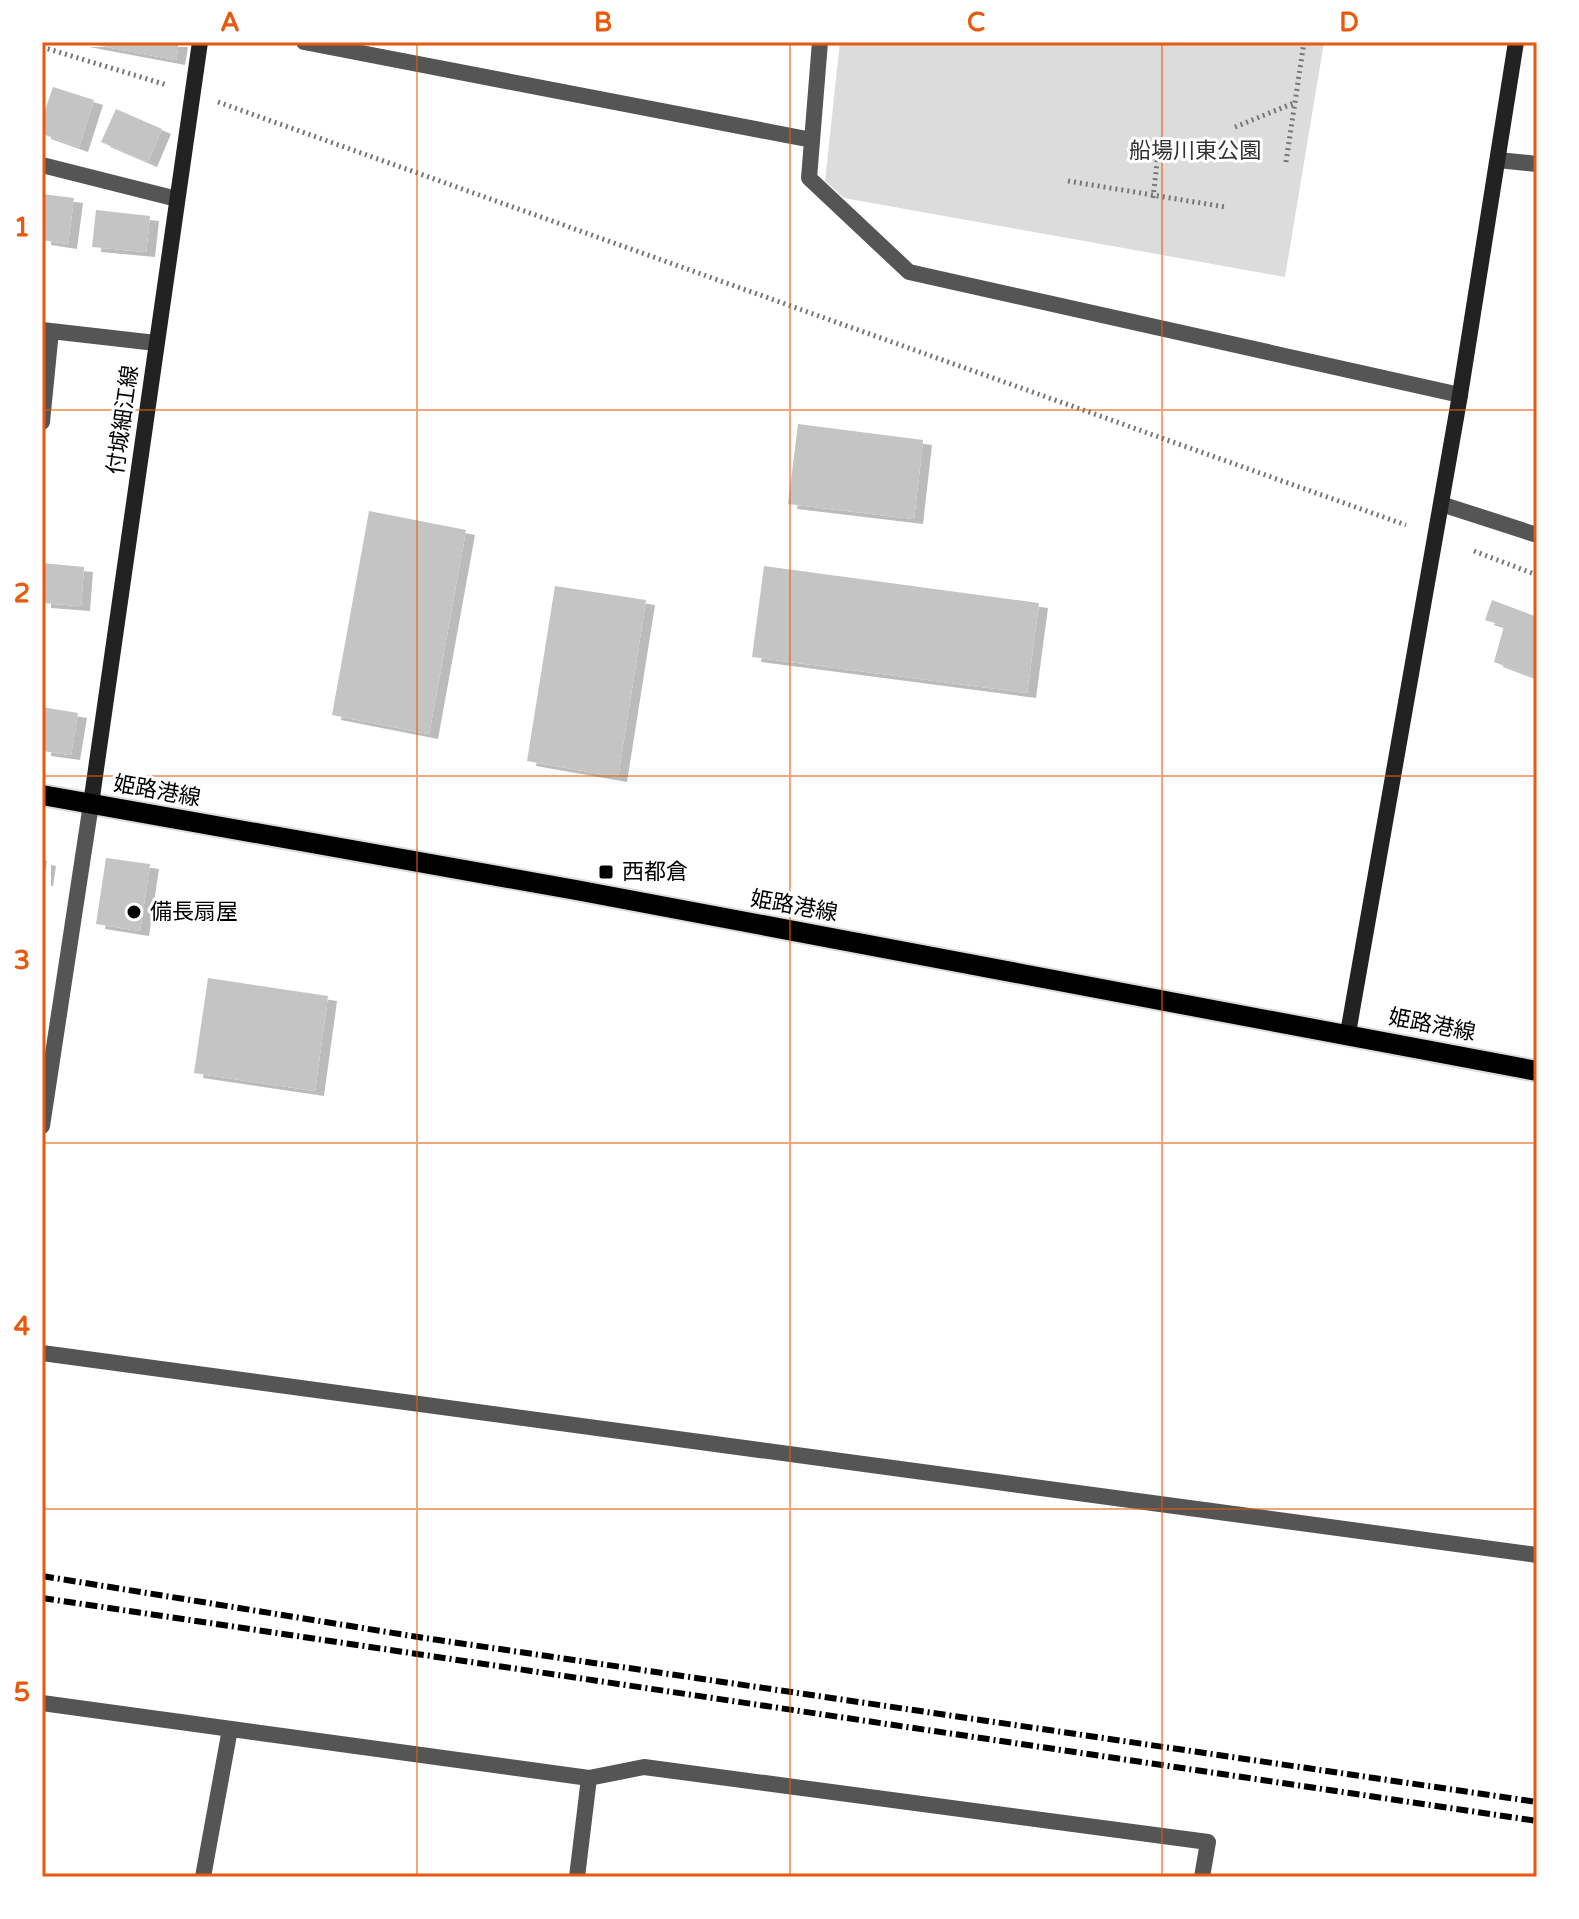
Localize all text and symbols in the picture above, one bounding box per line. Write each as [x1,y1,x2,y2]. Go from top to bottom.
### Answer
text: A [220,7,240,38]
text: B [594,7,612,38]
text: C [967,7,985,38]
text: D [1339,7,1359,38]
park label: 船場川東公園 [1129,138,1261,164]
text: 1 [14,212,30,243]
street label: 付城細江線 [102,364,144,476]
text: 2 [14,578,30,609]
street label: 姫路港線 [111,771,203,811]
place label: 西都倉 [622,859,688,885]
marker: 西都倉 [597,863,615,881]
street label: 姫路港線 [748,886,840,926]
place label: 備長扇屋 [150,899,238,925]
marker: 備長扇屋 [125,903,143,921]
text: 3 [14,945,30,976]
street label: 姫路港線 [1386,1004,1478,1046]
text: 4 [14,1311,30,1342]
text: 5 [14,1677,30,1708]

